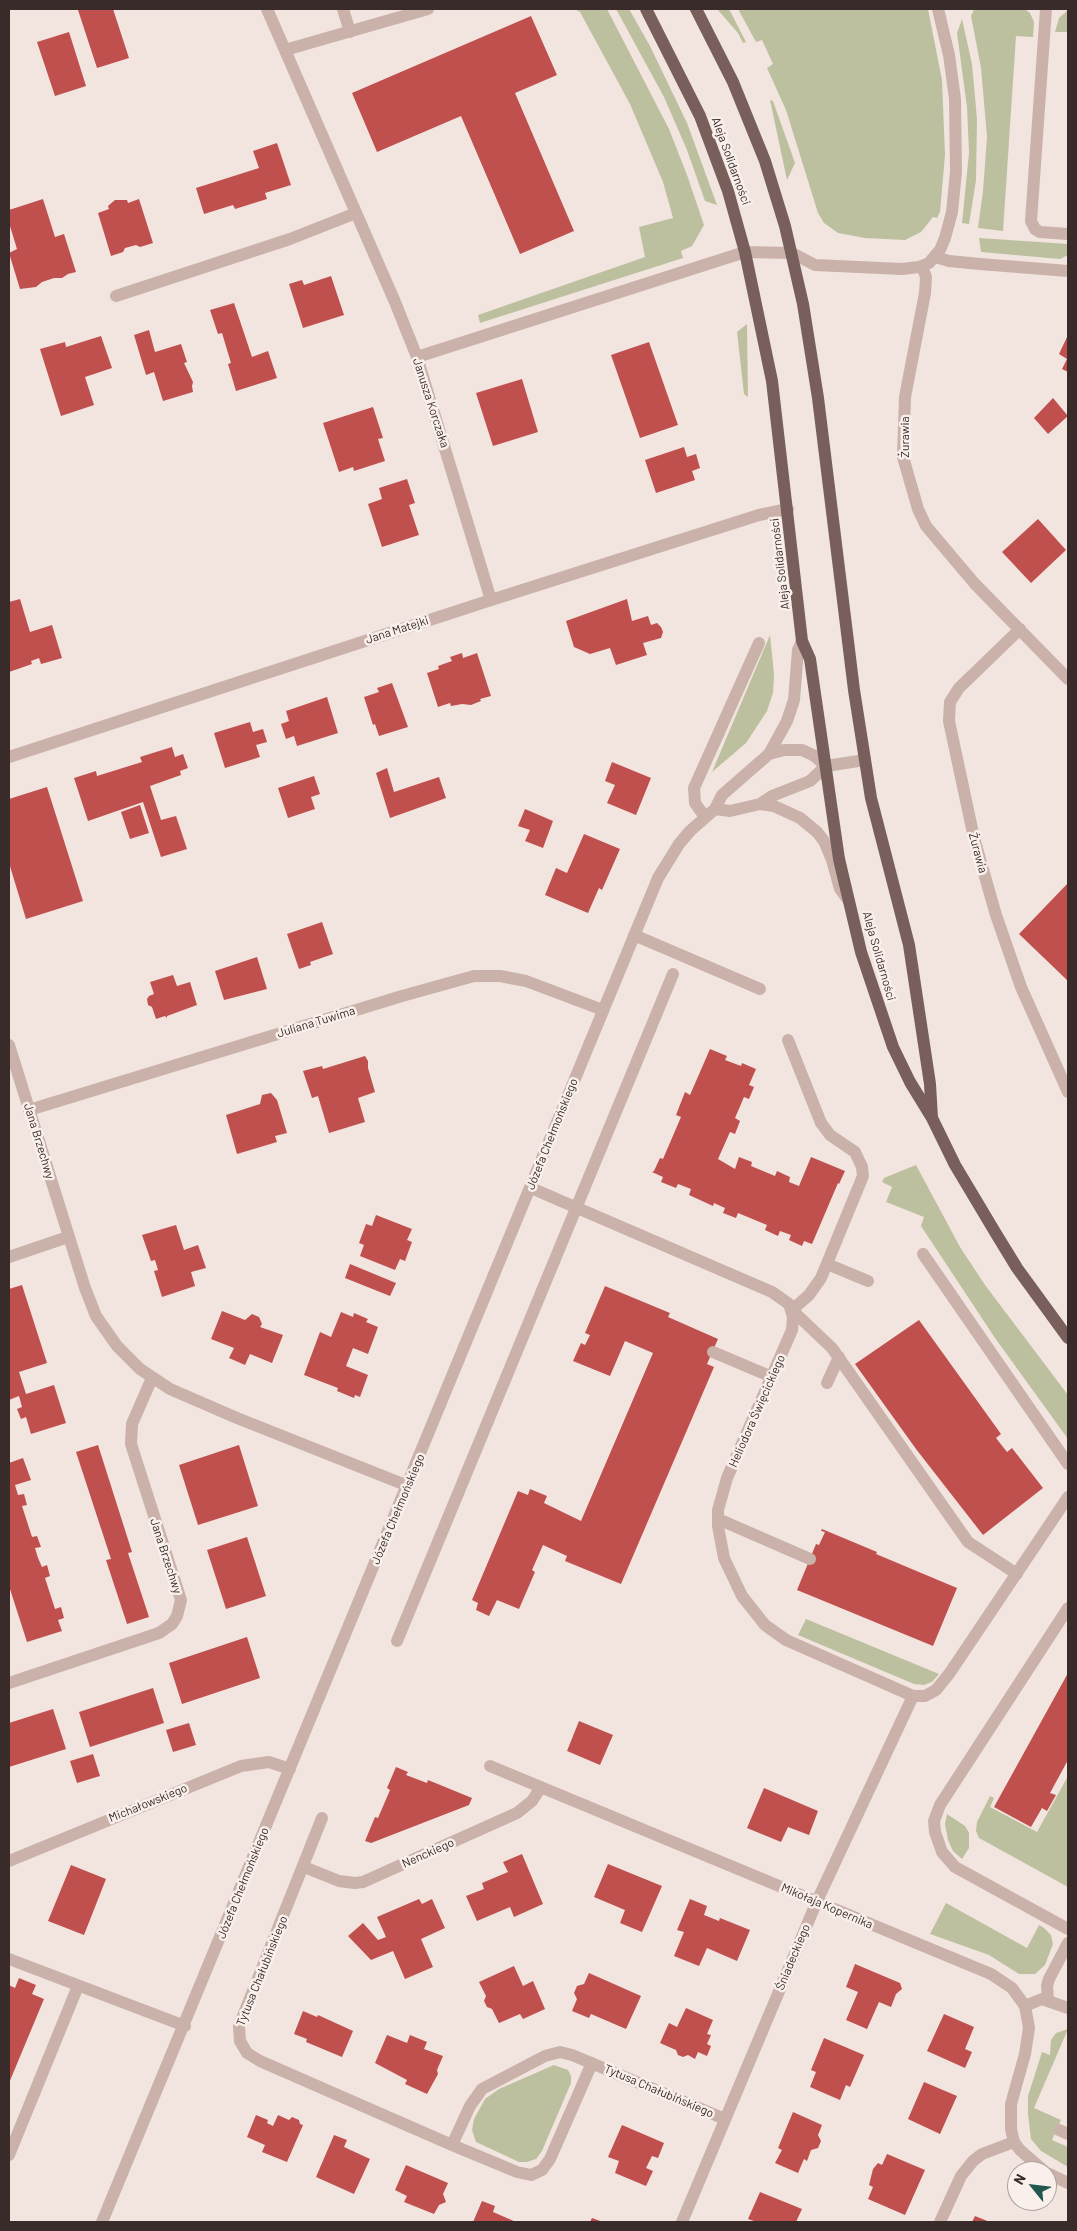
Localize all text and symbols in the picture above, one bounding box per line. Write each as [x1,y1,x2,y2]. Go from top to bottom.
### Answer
street label: Aleja Solidarności [708,115,754,207]
street label: Janusza Korczaka [410,356,452,450]
street label: Żurawia [898,416,912,458]
street label: Aleja Solidarności [767,517,793,611]
street label: Jana Matejki [364,613,430,647]
street label: Żurawia [966,831,990,875]
street label: Aleja Solidarności [859,910,899,1002]
street label: Juliana Tuwima [275,1003,357,1041]
street label: Józefa Chełmońskiego [523,1076,581,1192]
street label: Jana Brzechwy [21,1101,57,1181]
street label: Heliodora Święcickiego [726,1353,788,1469]
street label: Józefa Chełmońskiego [368,1452,428,1566]
street label: Jana Brzechwy [147,1516,185,1596]
street label: Michałowskiego [107,1781,189,1825]
street label: Józefa Chełmońskiego [214,1825,272,1941]
street label: Nenckiego [400,1835,456,1871]
street label: Mikołaja Kopernika [779,1880,875,1932]
street label: Tytusa Chałubińskiego [233,1914,291,2028]
street label: Śniadeckiego [773,1922,813,1992]
street label: Tytusa Chałubińskiego [602,2061,716,2121]
north arrow [1007,2161,1057,2211]
text: N [1010,2171,1029,2187]

